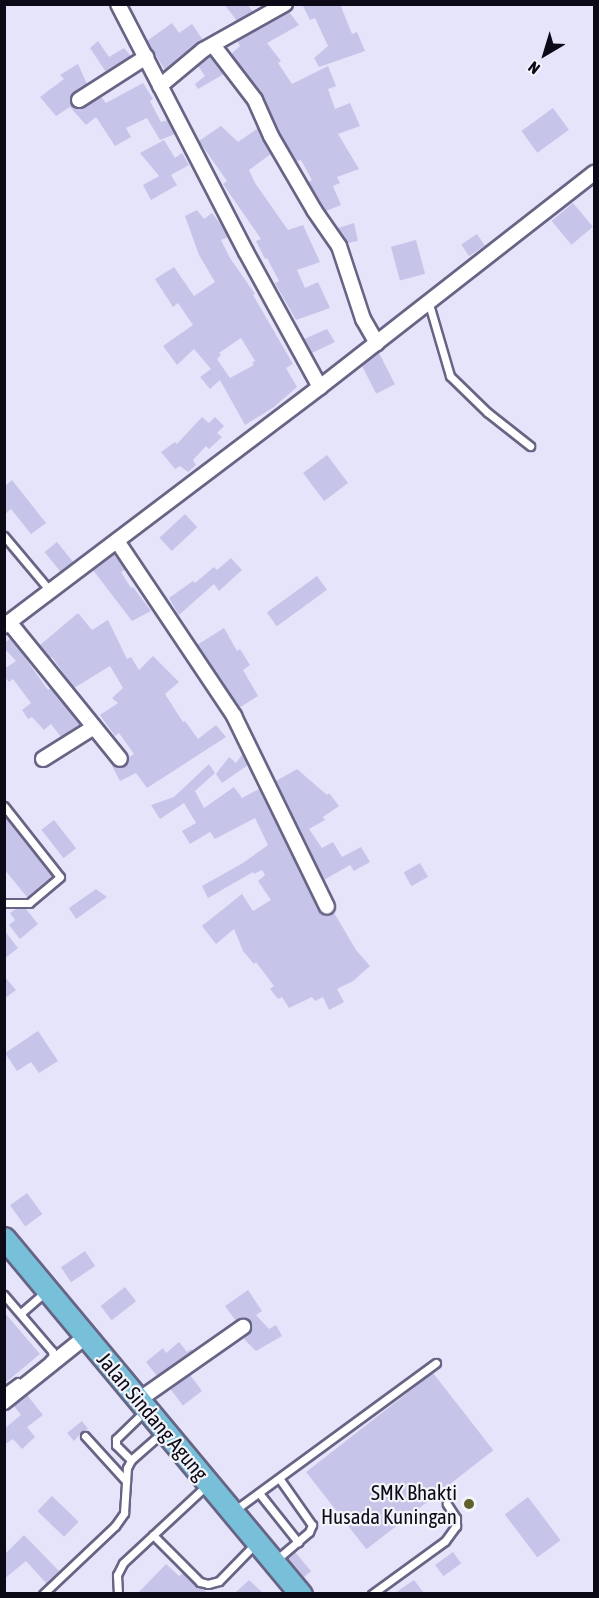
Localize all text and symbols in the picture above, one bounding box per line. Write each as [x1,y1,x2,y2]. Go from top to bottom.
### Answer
north arrow [515,24,575,84]
text: N [525,58,543,78]
street label: Jalan Sindang Agung [92,1347,214,1485]
place label: SMK Bhakti Husada Kuningan [321,1479,457,1529]
marker: SMK Bhakti Husada Kuningan [462,1497,476,1511]

